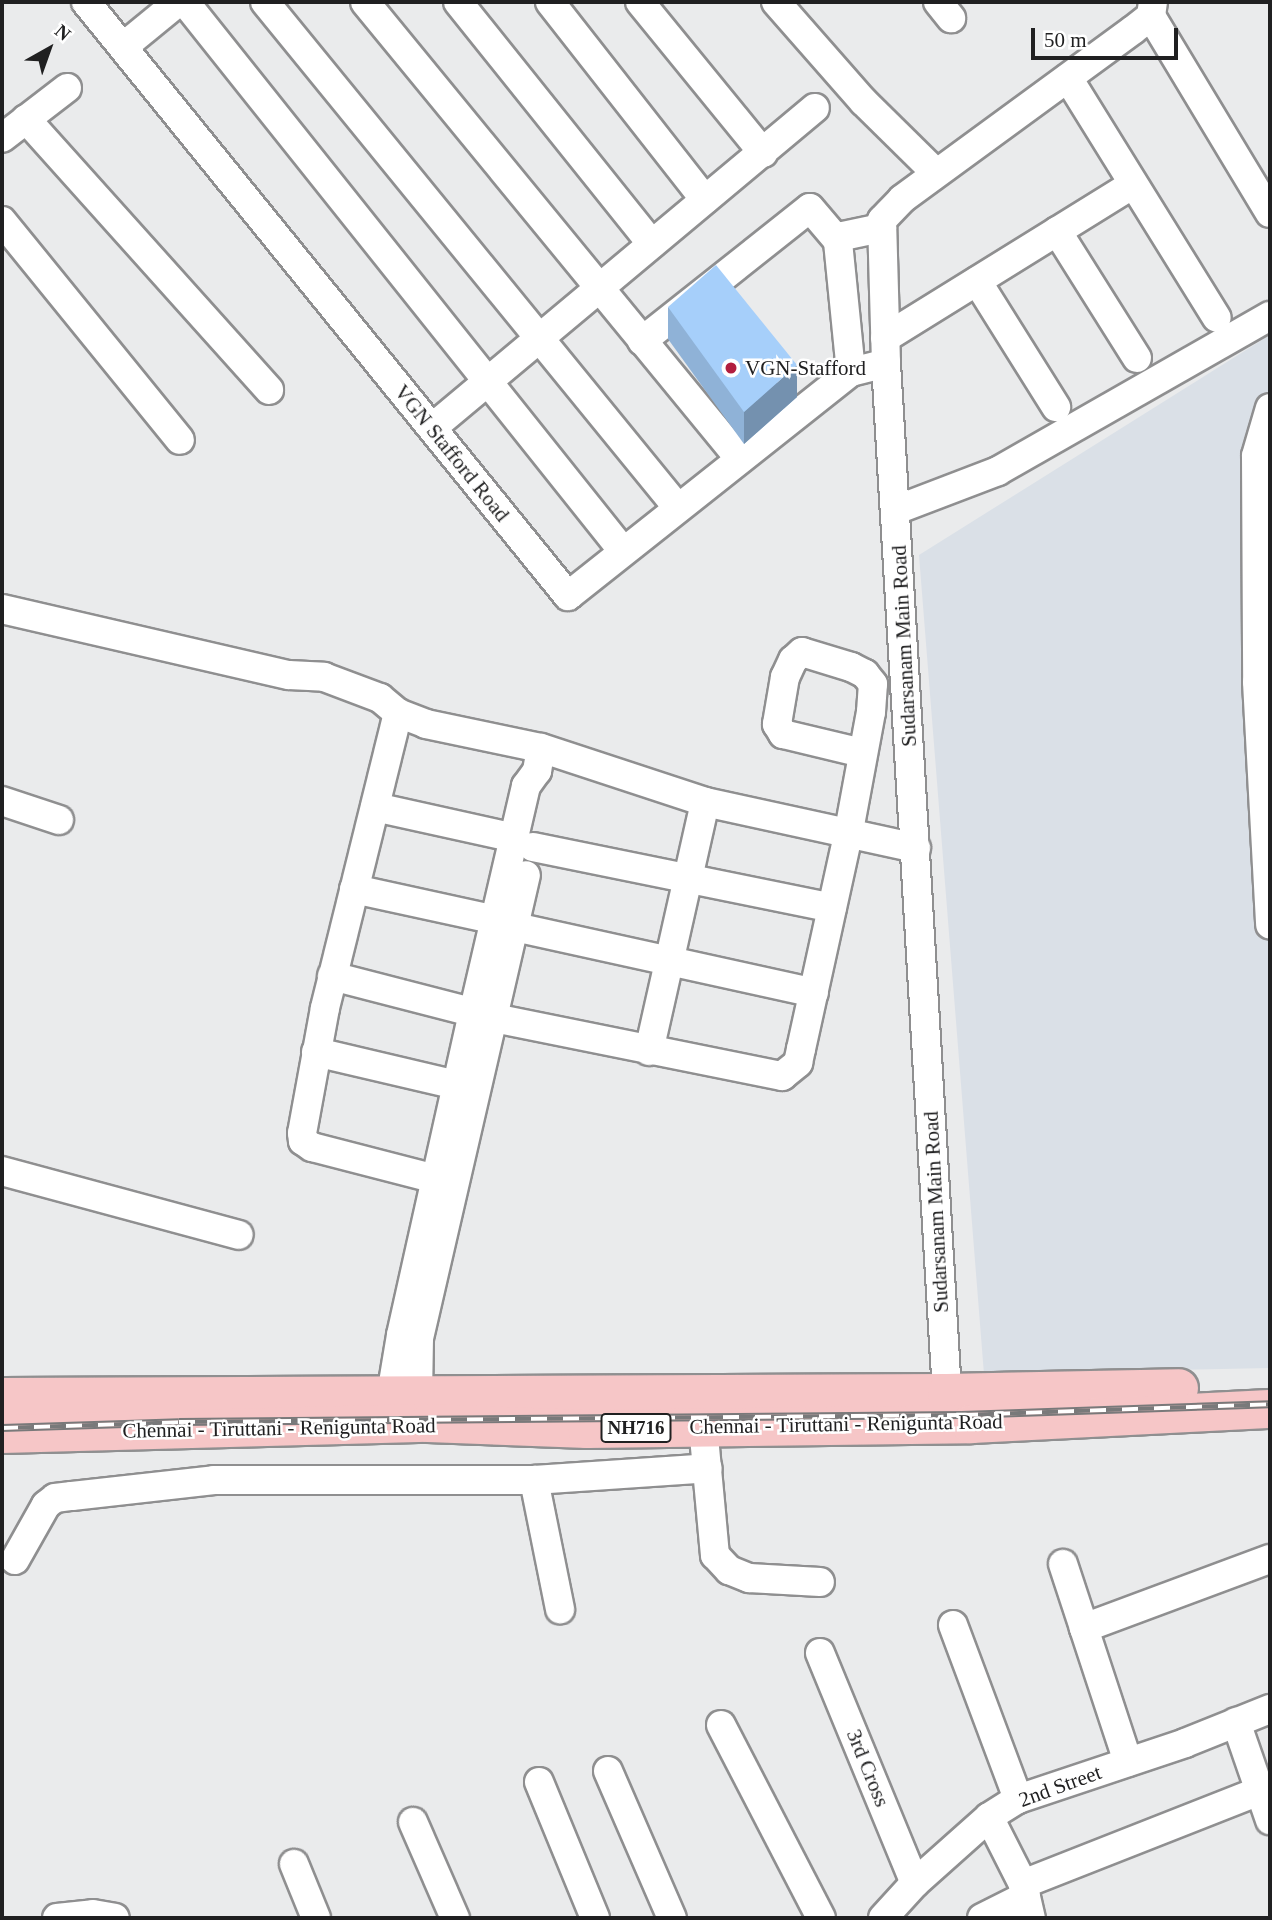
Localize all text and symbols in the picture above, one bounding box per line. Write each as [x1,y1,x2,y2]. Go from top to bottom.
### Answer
north arrow [14,14,84,84]
scale bar [1034,14,1181,58]
text: N [51,20,75,45]
text: 50 m [1044,28,1087,52]
place label: VGN-Stafford [745,355,866,381]
marker: VGN-Stafford [723,360,739,376]
street label: VGN Stafford Road [389,379,515,527]
street label: Sudarsanam Main Road [886,545,922,747]
street label: Sudarsanam Main Road [918,1111,954,1313]
street label: Chennai - Tiruttani - Renigunta Road [689,1409,1003,1439]
road number: NH716 [599,1412,673,1444]
street label: Chennai - Tiruttani - Renigunta Road [122,1413,436,1443]
street label: 3rd Cross [841,1726,895,1810]
street label: 2nd Street [1015,1759,1105,1813]

